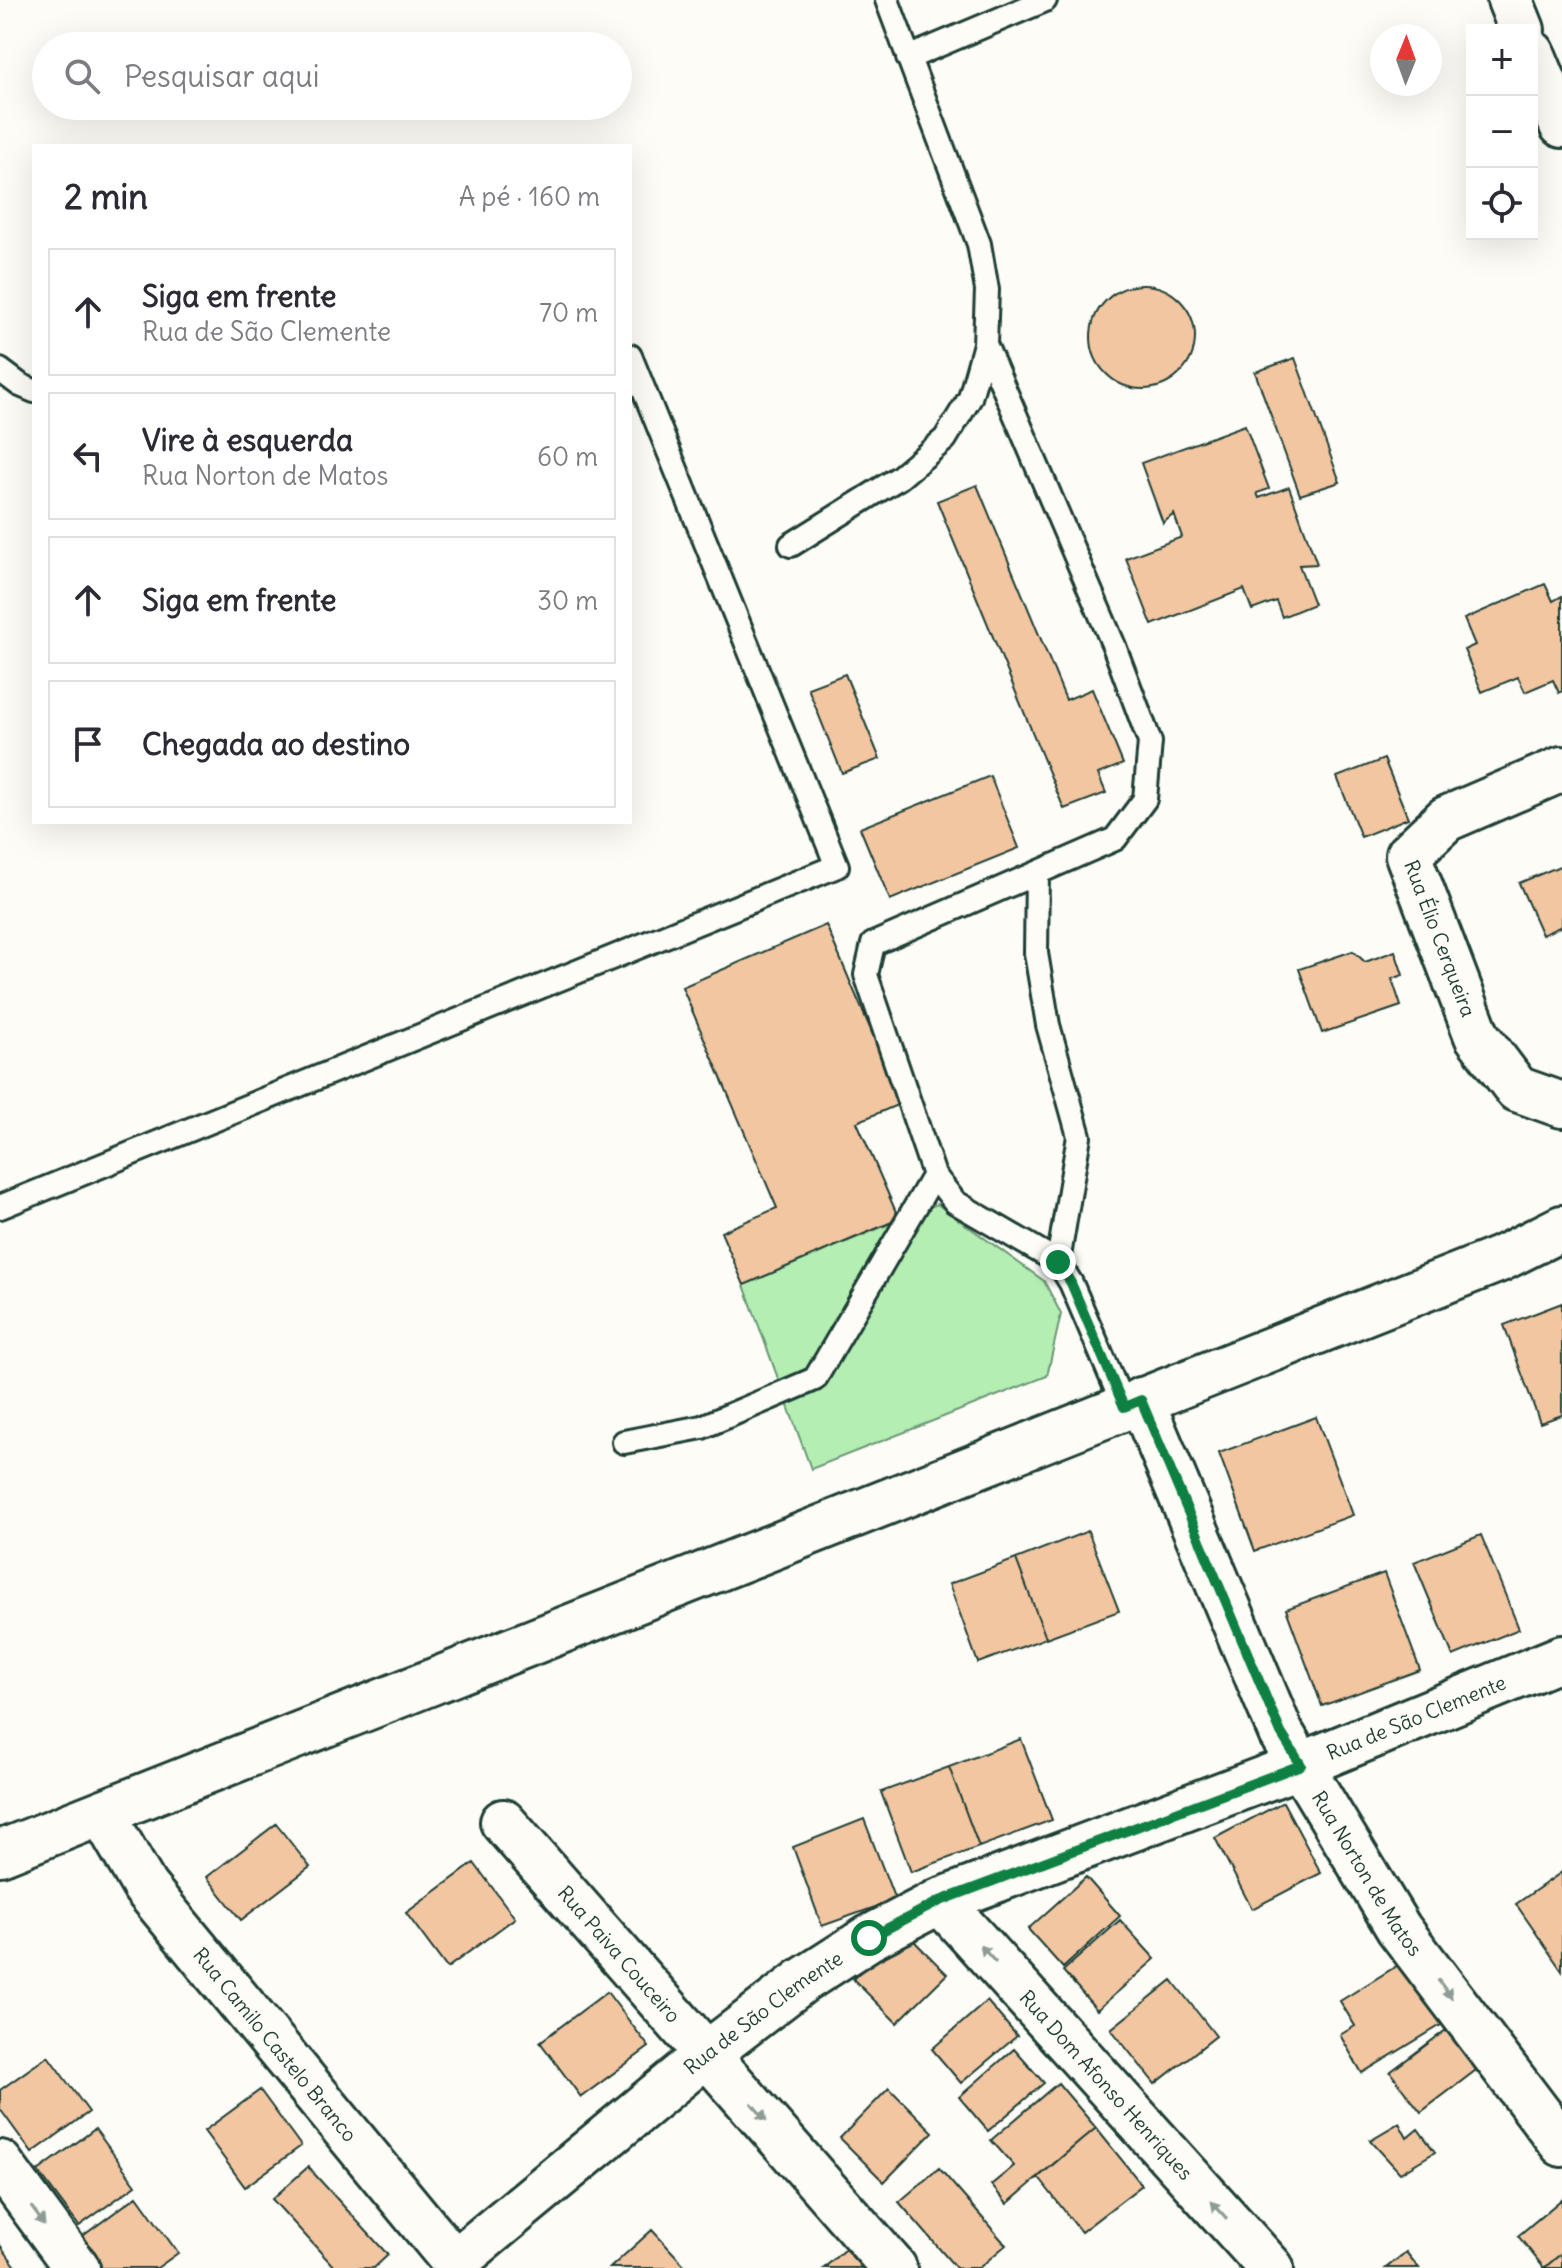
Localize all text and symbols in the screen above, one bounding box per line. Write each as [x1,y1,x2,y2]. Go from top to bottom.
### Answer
north arrow [1370,24,1442,96]
map controls [1466,24,1538,240]
button: + [1466,24,1538,96]
search box [32,32,632,120]
icon: search [60,54,104,98]
text: Pesquisar aqui [124,57,320,95]
button: − [1466,96,1538,168]
button: locate [1466,168,1538,240]
text: 2 min [64,175,148,218]
text: A pé · 160 m [459,180,600,213]
text: Siga em frente [142,277,336,315]
icon: ahead [66,290,110,334]
text: 70 m [539,296,598,329]
text: Rua de São Clemente [142,315,391,348]
text: Vire à esquerda [142,421,353,459]
icon: left [66,434,110,478]
text: 60 m [537,440,598,473]
text: Rua Norton de Matos [142,459,388,492]
icon: ahead [66,578,110,622]
text: Siga em frente [142,581,336,619]
text: 30 m [537,584,598,617]
icon: arrive [66,722,110,766]
text: Chegada ao destino [142,725,410,763]
street label: Rua Élio Cerqueira [1399,856,1482,1020]
route end [1040,1244,1076,1280]
street label: Rua de São Clemente [1323,1669,1509,1765]
street label: Rua Norton de Matos [1307,1786,1428,1961]
street label: Rua Paiva Couceiro [553,1880,686,2028]
route start [851,1920,887,1956]
street label: Rua Camilo Castelo Branco [188,1942,363,2147]
street label: Rua de São Clemente [679,1945,847,2080]
one-way arrow [980,1945,998,1964]
one-way arrow [1436,1979,1452,1999]
street label: Rua Dom Afonso Henriques [1014,1985,1198,2185]
one-way arrow [750,2101,767,2121]
one-way arrow [1210,2201,1228,2220]
one-way arrow [30,2205,46,2226]

